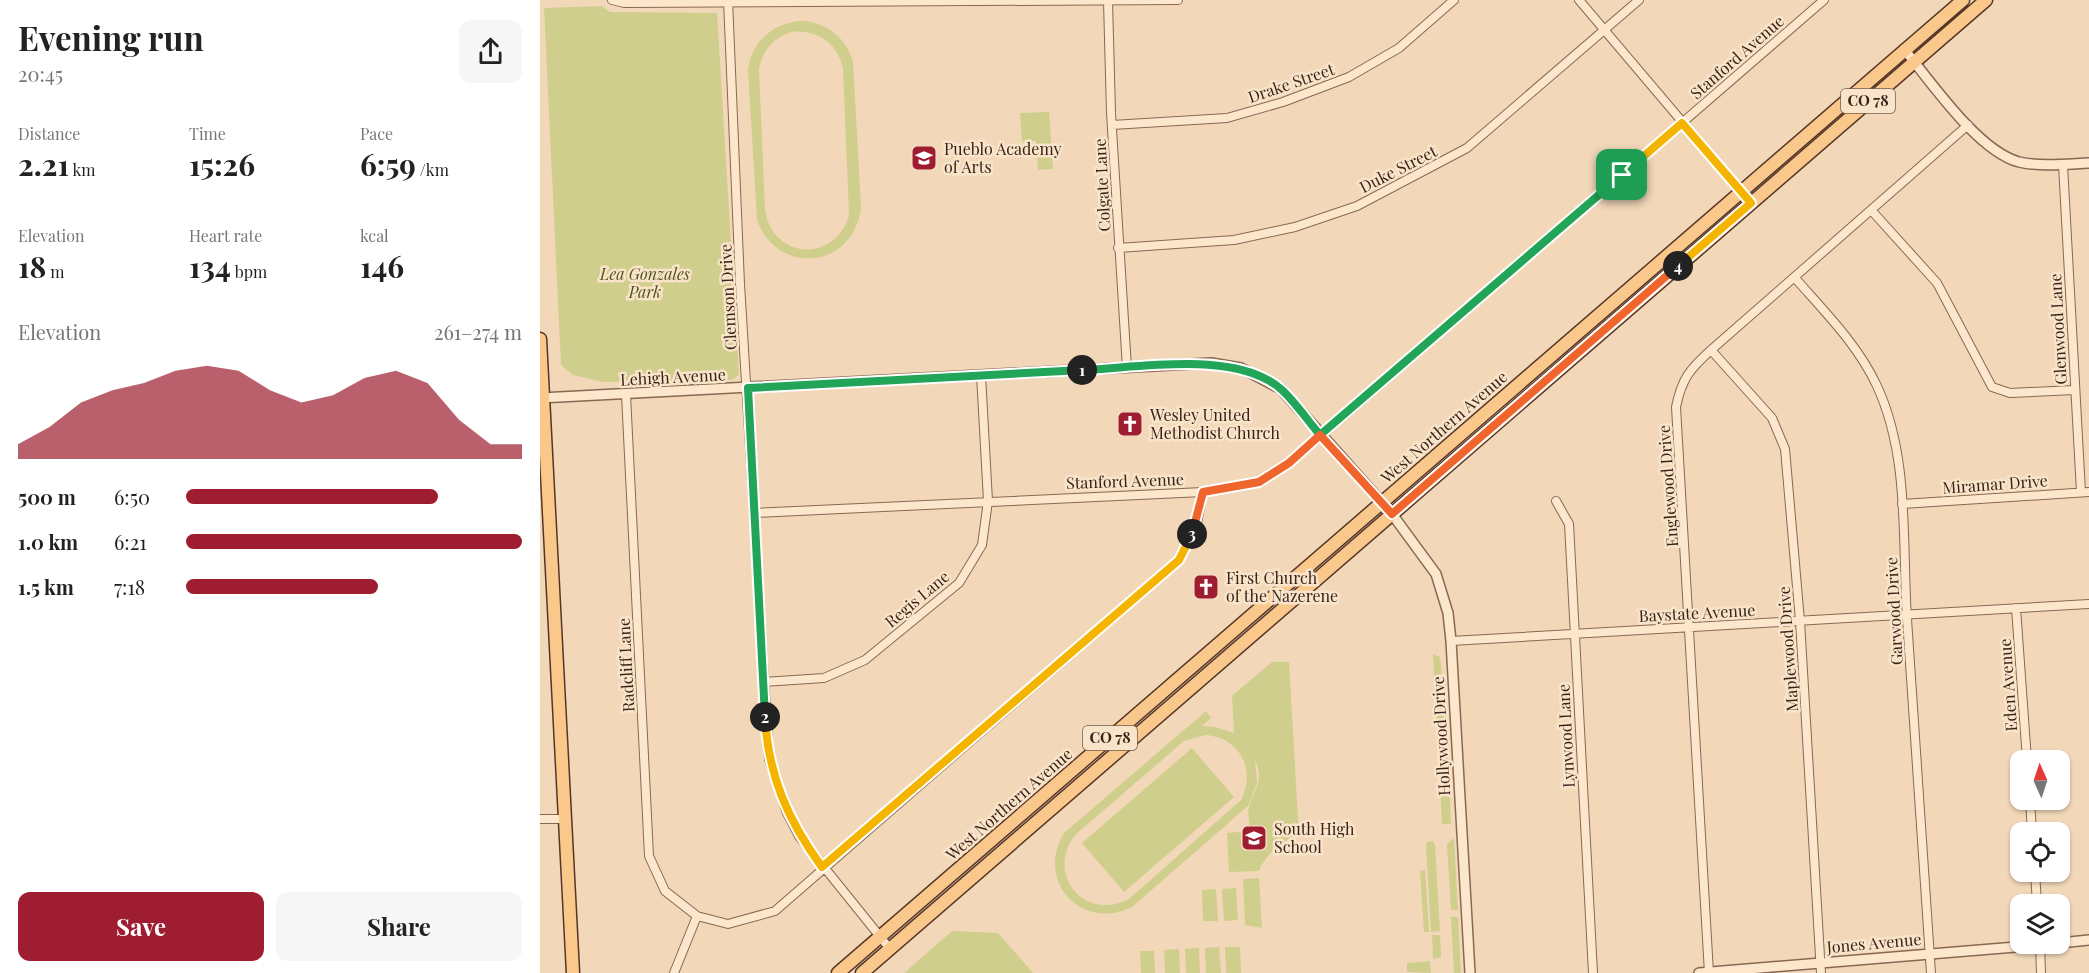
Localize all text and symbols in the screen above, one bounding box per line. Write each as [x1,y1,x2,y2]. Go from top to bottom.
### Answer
street label: Stanford Avenue [1685,10,1788,103]
text: Evening run [18,15,204,59]
button: share [459,20,522,83]
street label: Drake Street [1245,58,1337,107]
text: 20:45 [18,60,63,87]
road number: CO 78 [1841,89,1895,113]
text: Distance [18,123,80,144]
text: Time [189,123,226,144]
text: Pace [360,123,393,144]
place label: Pueblo Academy of Arts [944,138,1062,177]
street label: Colgate Lane [1089,138,1114,232]
street label: Duke Street [1355,140,1440,197]
school or university icon: Pueblo Academy of Arts [909,143,939,173]
text: 2.21 [18,144,69,184]
text: 15:26 [189,144,255,184]
text: 6:59 [360,144,416,184]
pin [1596,149,1647,200]
icon: arrive [1605,158,1638,191]
text: km [69,159,96,180]
text: /km [416,159,449,180]
text: Elevation [18,225,85,246]
text: Heart rate [189,225,262,246]
text: kcal [360,225,389,246]
street label: Clemson Drive [714,243,741,351]
text: 18 [18,246,46,286]
text: 134 [189,246,231,286]
text: 146 [360,246,404,286]
pin: 4 [1663,251,1693,281]
text: 4 [1674,255,1682,276]
text: m [46,261,65,282]
text: bpm [231,261,267,282]
park label: Lea Gonzales Park [599,263,690,302]
street label: Glenwood Lane [2044,273,2071,385]
text: Elevation [18,318,101,345]
text: 261–274 m [434,318,522,345]
pin: 1 [1067,355,1097,385]
text: 1 [1079,359,1085,380]
street label: Lehigh Avenue [620,363,726,390]
street label: West Northern Avenue [1375,366,1511,488]
place label: Wesley United Methodist Church [1149,404,1280,443]
church icon: Wesley United Methodist Church [1115,409,1145,439]
street label: Englewood Drive [1653,424,1682,548]
street label: Stanford Avenue [1066,468,1184,493]
street label: Miramar Drive [1941,469,2048,498]
text: 500 m [18,483,76,510]
text: 6:50 [114,483,150,510]
pin: 3 [1177,519,1207,549]
text: 3 [1188,523,1196,544]
text: 1.0 km [18,528,78,555]
text: 6:21 [114,528,147,555]
street label: Garwood Drive [1880,556,1907,666]
street label: Regis Lane [880,566,953,632]
place label: First Church of the Nazerene [1226,567,1338,606]
church icon: First Church of the Nazerene [1191,572,1221,602]
text: 1.5 km [18,573,74,600]
text: 7:18 [114,573,145,600]
street label: Maplewood Drive [1773,586,1802,712]
street label: Baystate Avenue [1638,599,1756,626]
street label: Radcliff Lane [613,617,638,713]
street label: Eden Avenue [1994,638,2021,732]
street label: Hollywood Drive [1427,676,1454,796]
street label: Lynwood Lane [1552,684,1579,788]
pin: 2 [750,702,780,732]
text: 2 [761,706,769,727]
road number: CO 78 [1083,726,1137,750]
street label: West Northern Avenue [940,743,1076,865]
north arrow [2010,750,2070,810]
map controls [2010,750,2070,954]
place label: South High School [1274,818,1355,857]
button: locate [2010,822,2070,882]
school or university icon: South High School [1239,823,1269,853]
button: Save [18,892,264,961]
button: Share [276,892,522,961]
button: layers [2010,894,2070,954]
street label: Jones Avenue [1825,928,1922,957]

